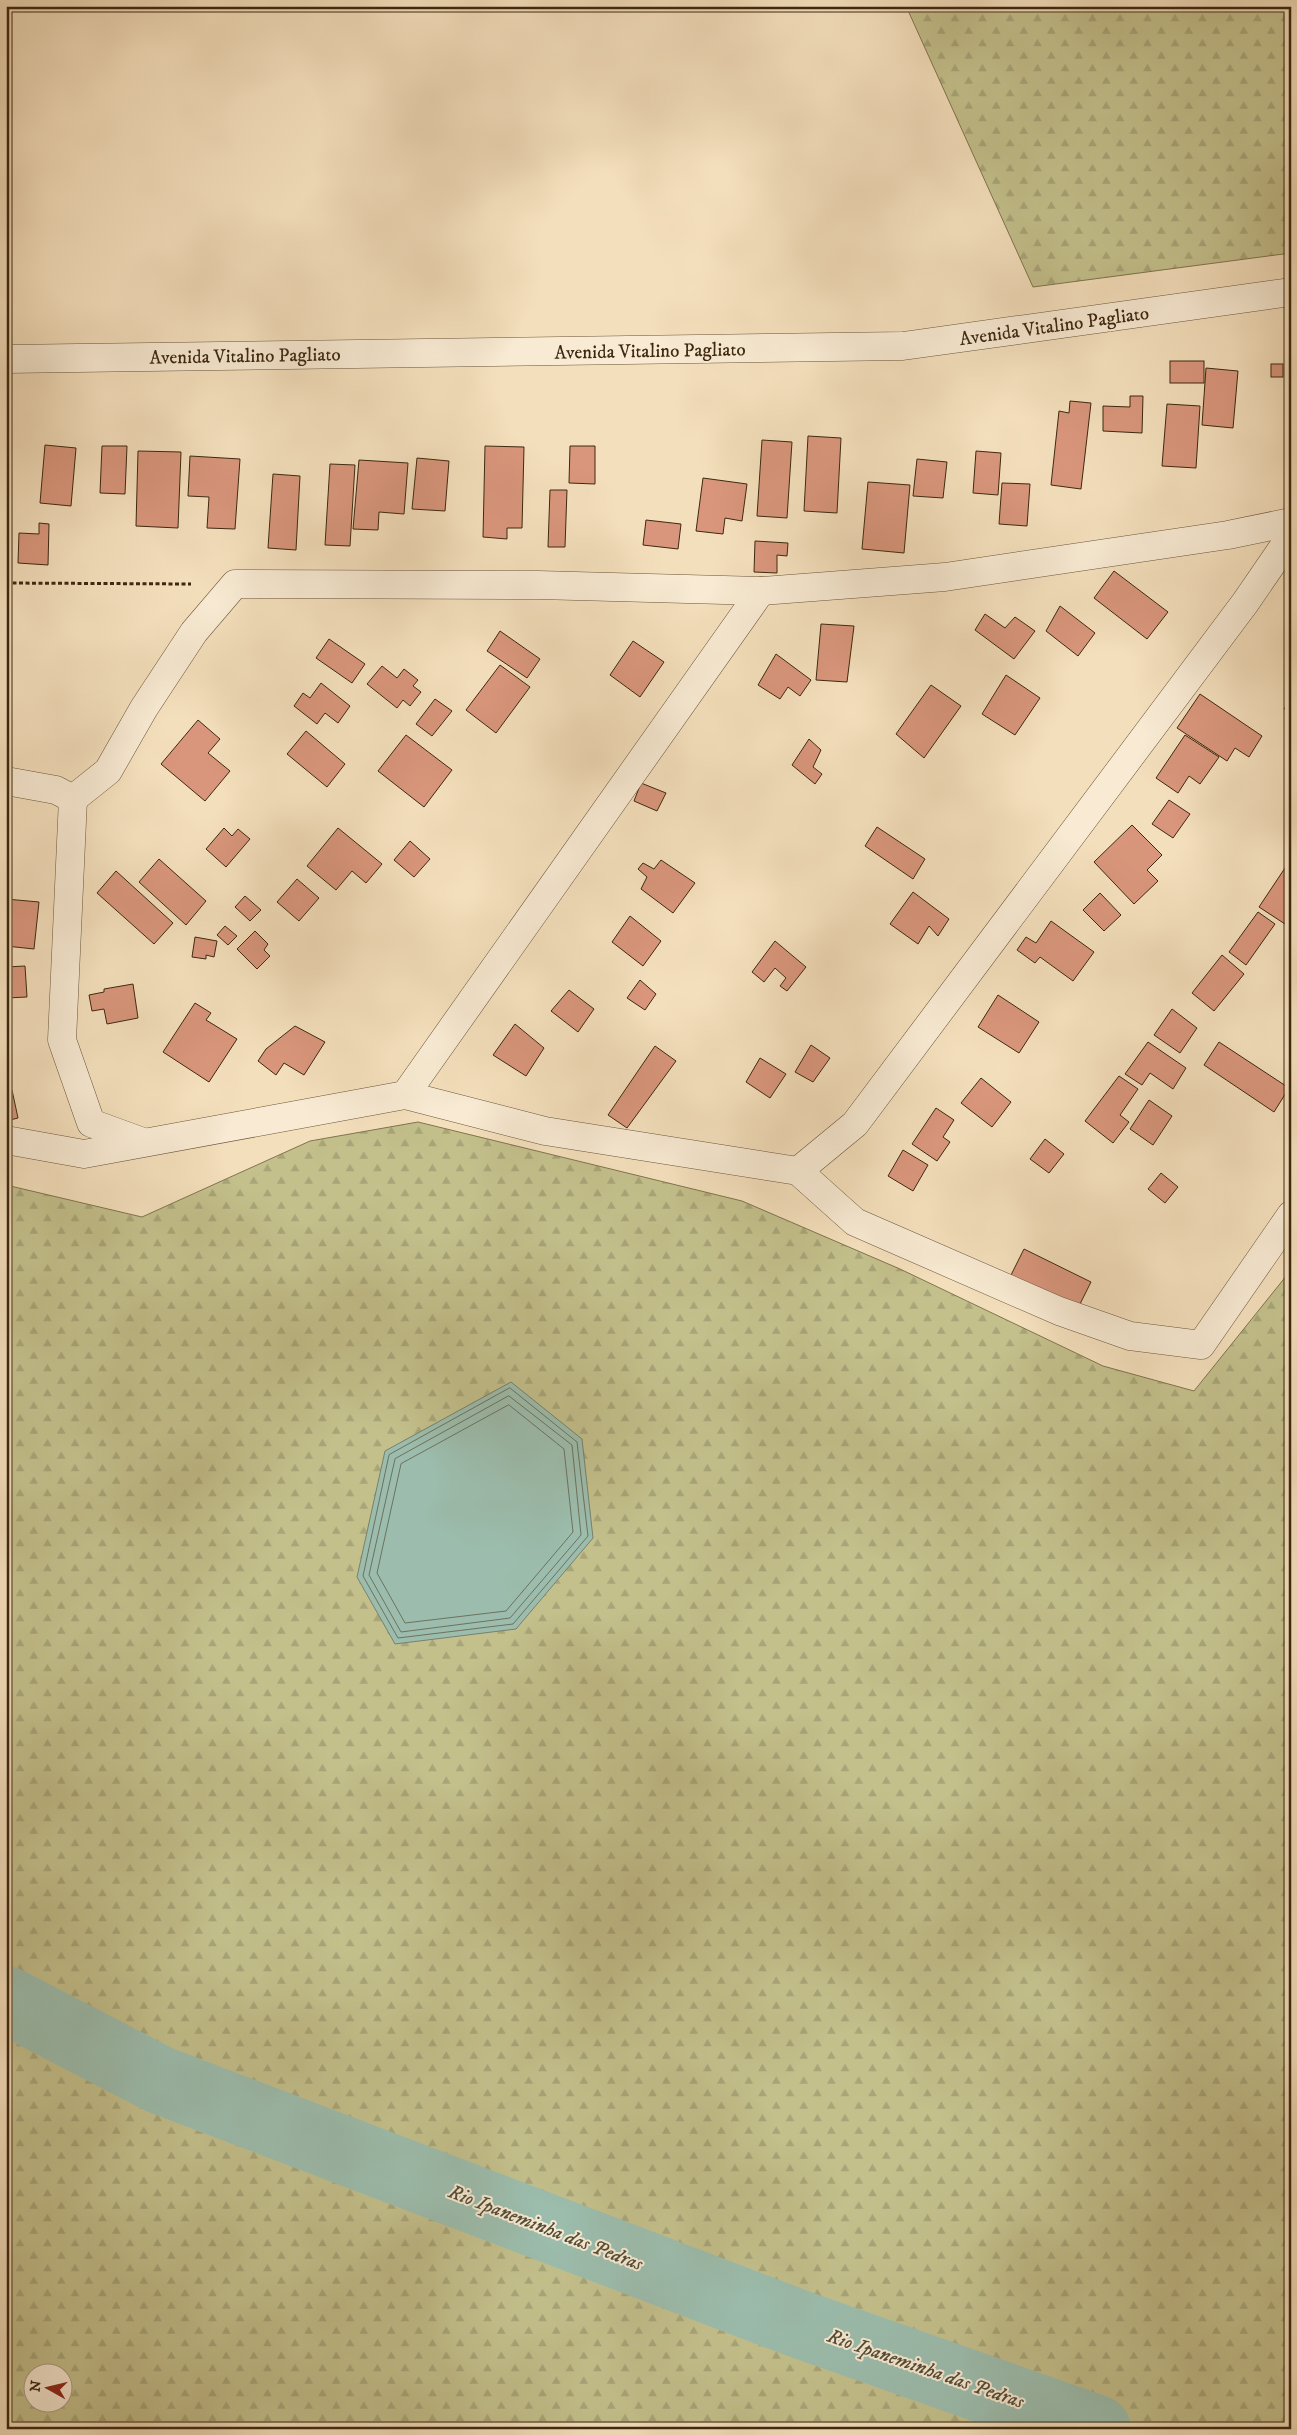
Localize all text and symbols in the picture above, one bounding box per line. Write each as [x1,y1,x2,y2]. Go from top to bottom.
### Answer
street label: Avenida Vitalino Pagliato [958,302,1151,351]
street label: Avenida Vitalino Pagliato [554,338,746,365]
street label: Avenida Vitalino Pagliato [149,343,341,370]
water label: Rio Ipaneminha das Pedras [444,2179,647,2277]
water label: Rio Ipaneminha das Pedras [823,2324,1028,2415]
north arrow [22,2362,72,2412]
text: N [26,2379,46,2393]

